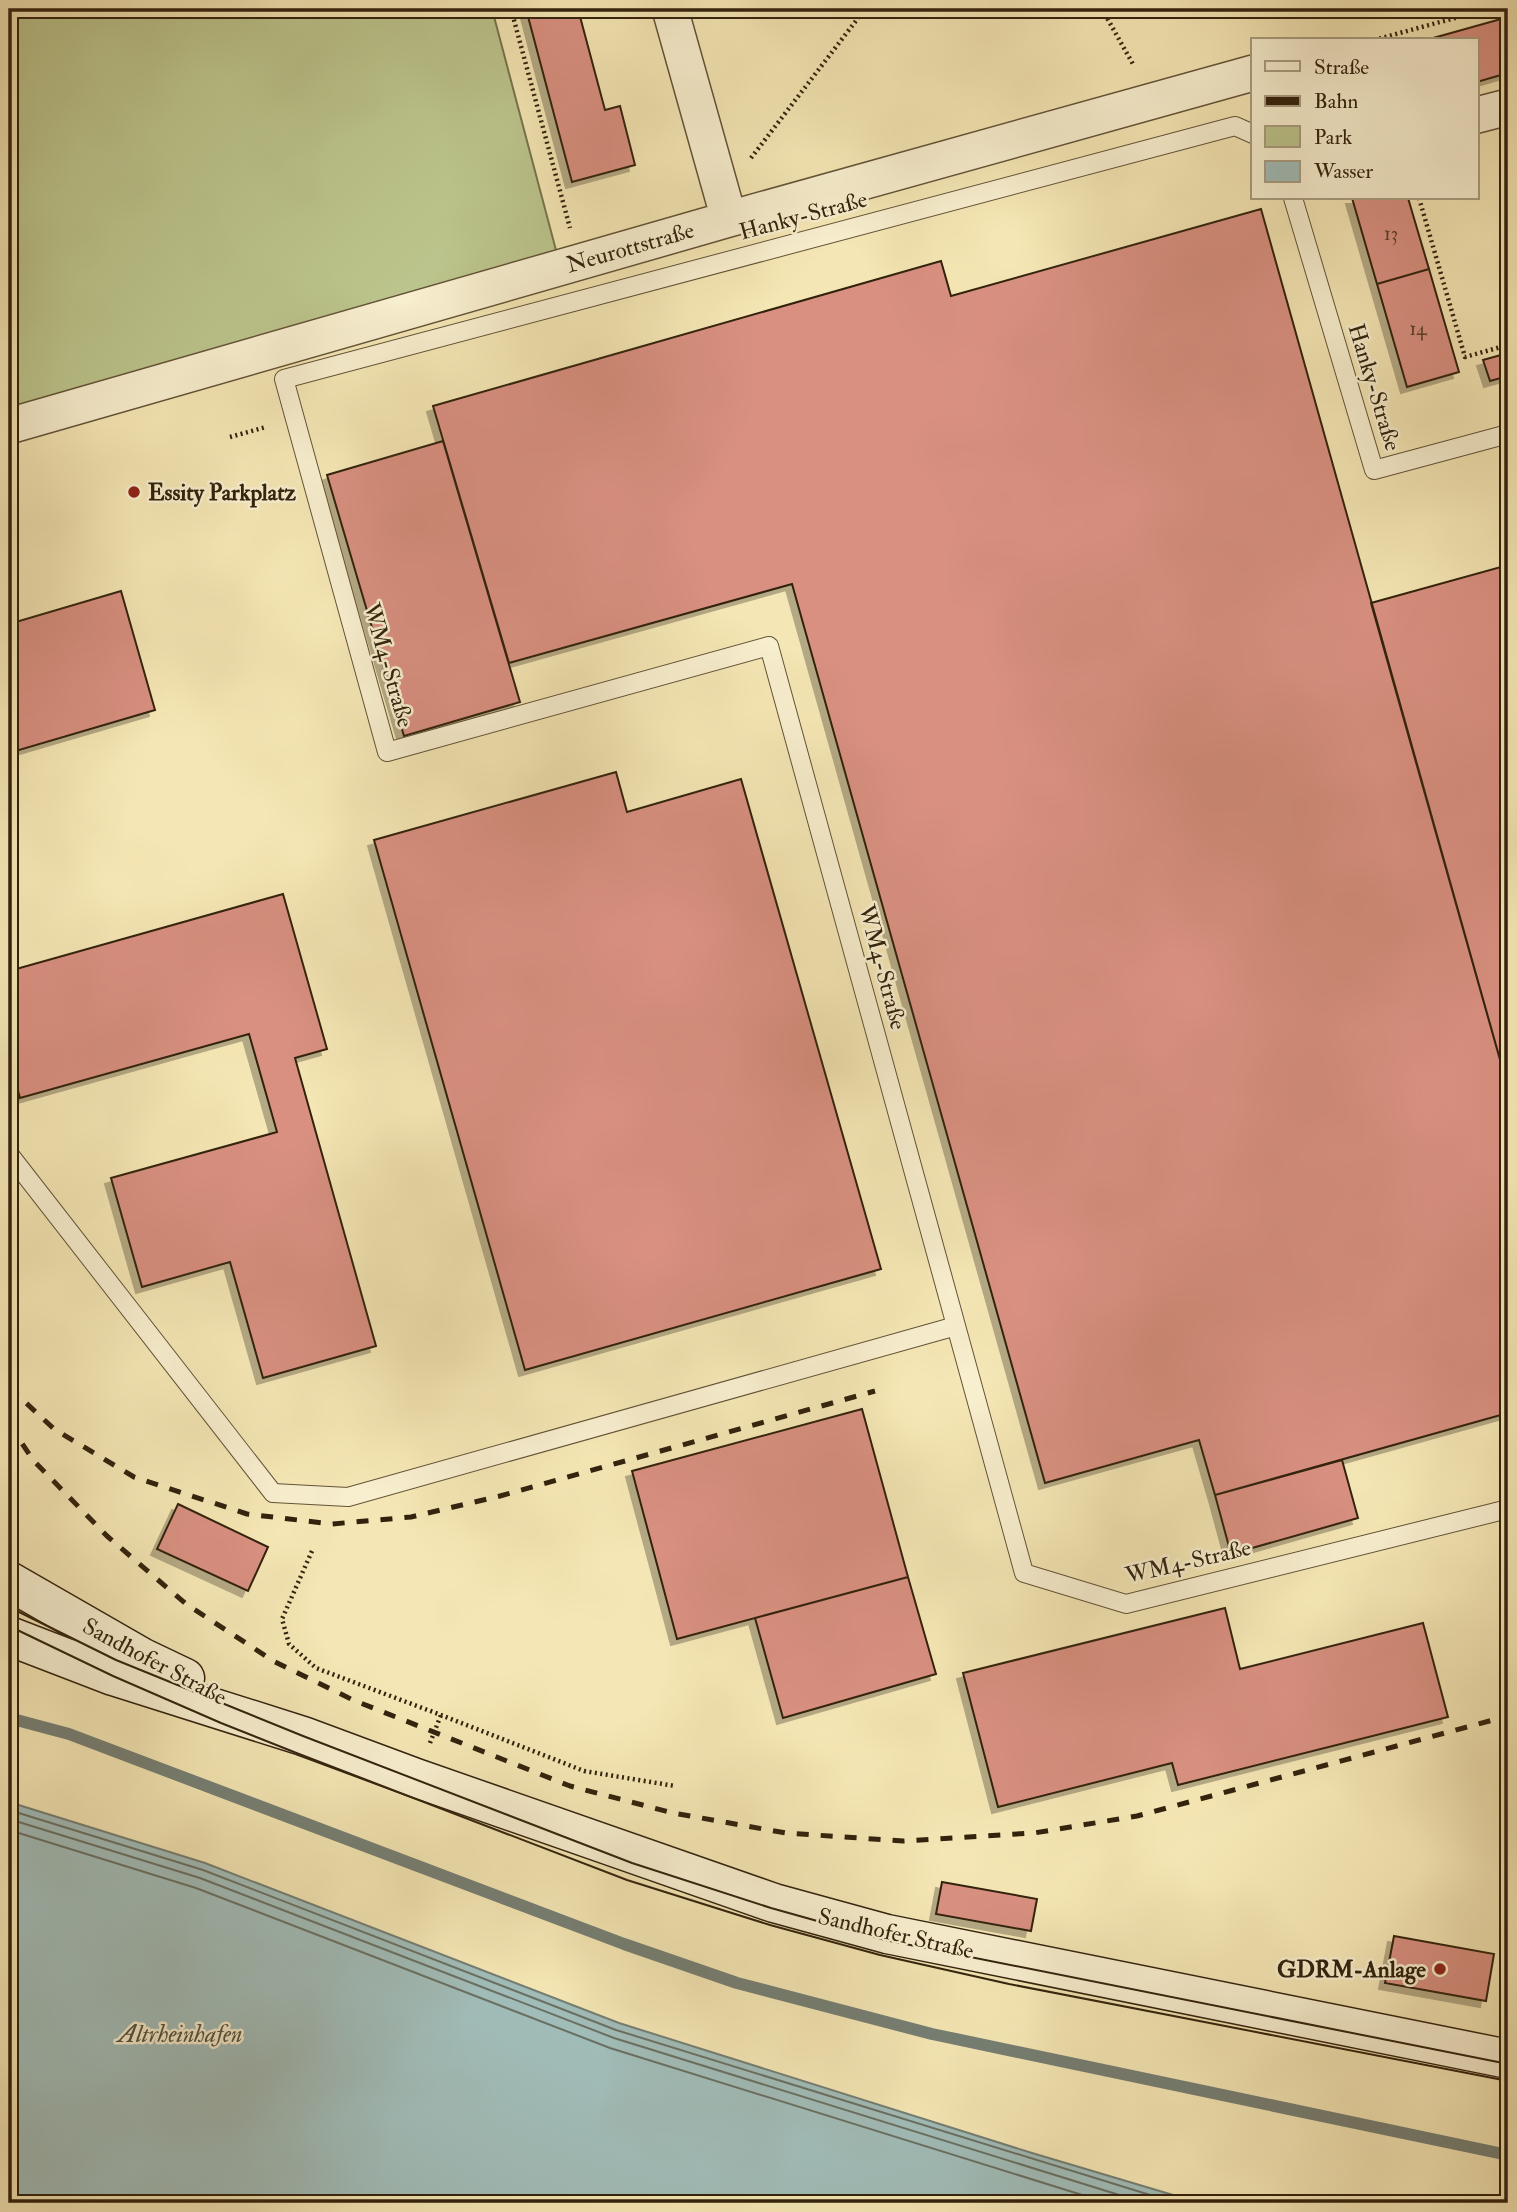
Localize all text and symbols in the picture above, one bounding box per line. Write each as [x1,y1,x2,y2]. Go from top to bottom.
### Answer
legend [1251,38,1478,200]
text: Straße [1314,54,1369,81]
text: Bahn [1314,88,1358,115]
text: Park [1314,124,1352,151]
text: Wasser [1313,158,1373,185]
street label: Hanky-Straße [736,184,871,246]
street label: Neurottstraße [563,215,698,280]
house number: 13 [1384,222,1398,246]
house number: 14 [1409,317,1427,341]
street label: Hanky-Straße [1341,320,1408,455]
place label: Essity Parkplatz [148,478,297,508]
marker: Essity Parkplatz [126,484,142,500]
street label: WM4-Straße [357,599,420,731]
street label: WM4-Straße [852,901,913,1033]
street label: WM4-Straße [1121,1533,1254,1590]
street label: Sandhofer Straße [78,1611,232,1712]
street label: Sandhofer Straße [815,1901,977,1966]
place label: GDRM-Anlage [1277,1955,1426,1985]
marker: GDRM-Anlage [1432,1961,1448,1977]
water label: Altrheinhafen [115,2019,242,2050]

